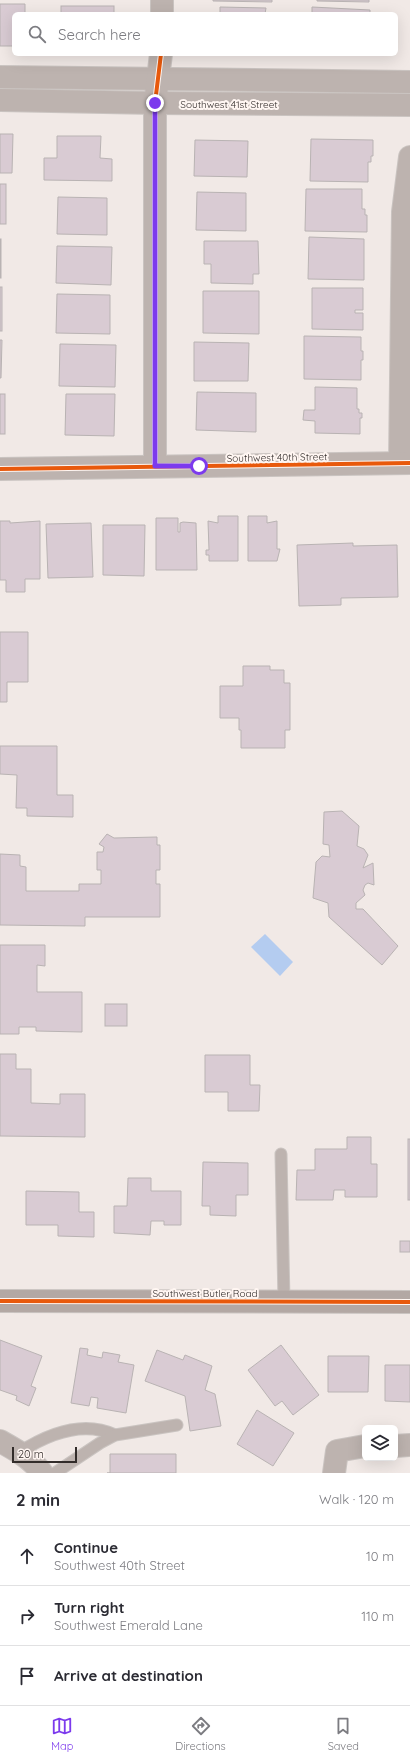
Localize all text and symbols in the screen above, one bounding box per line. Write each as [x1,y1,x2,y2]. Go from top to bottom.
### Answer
search box [12,12,398,56]
icon: search [26,23,48,45]
text: Search here [58,25,141,44]
route end [146,94,164,112]
street label: Southwest 41st Street [180,98,278,111]
street label: Southwest 40th Street [227,450,328,465]
route start [190,457,208,475]
street label: Southwest Butler Road [152,1287,258,1300]
map controls [362,1425,398,1461]
button: layers [362,1425,398,1461]
scale bar [12,1445,77,1464]
text: 20 m [18,1447,44,1461]
text: 2 min [16,1489,60,1510]
text: Walk · 120 m [319,1491,394,1507]
text: Continue [54,1538,118,1557]
icon: ahead [16,1545,38,1567]
text: 10 m [366,1548,394,1564]
text: Southwest 40th Street [54,1557,185,1573]
text: Turn right [54,1598,125,1617]
icon: right [16,1605,38,1627]
text: 110 m [361,1608,394,1624]
text: Southwest Emerald Lane [54,1617,203,1633]
icon: arrive [16,1665,38,1687]
text: Arrive at destination [54,1666,203,1685]
tab: Map [51,1715,73,1753]
tab: Directions [175,1715,226,1753]
tab: Saved [328,1715,359,1753]

